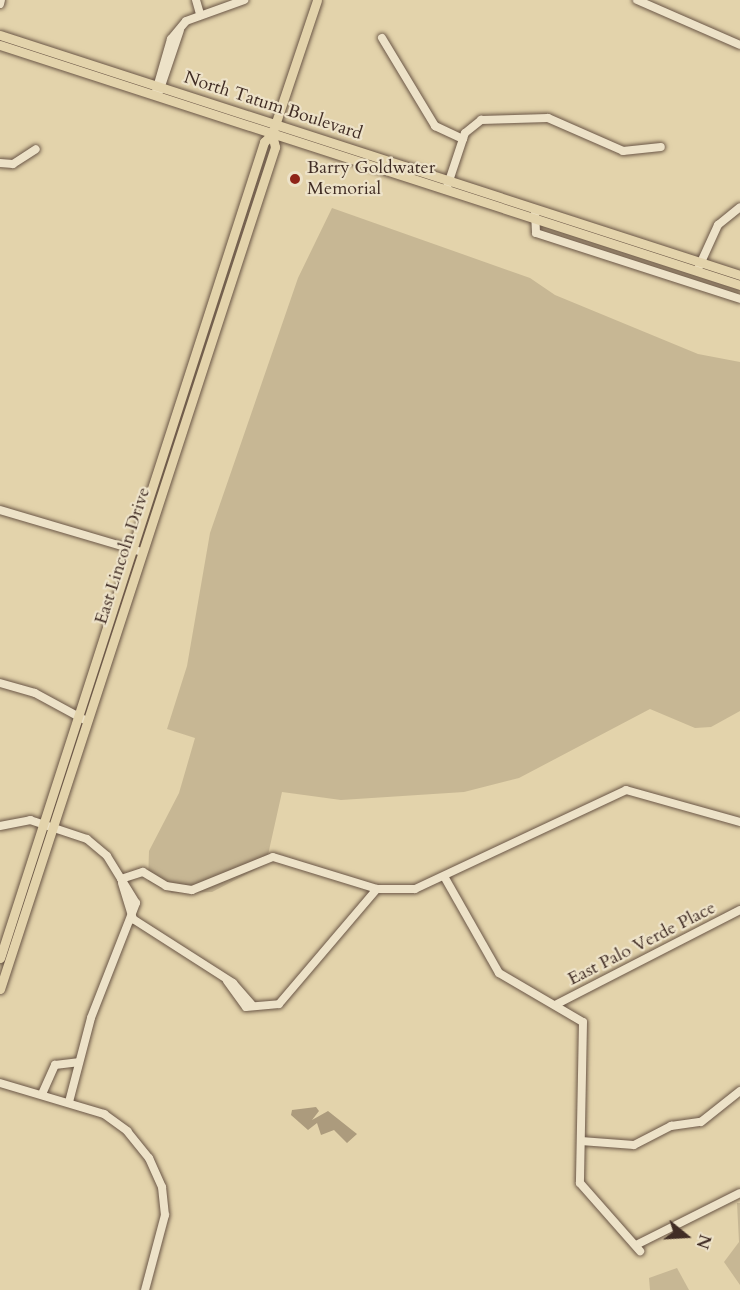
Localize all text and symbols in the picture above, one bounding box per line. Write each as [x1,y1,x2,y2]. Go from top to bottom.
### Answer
street label: North Tatum Boulevard [181,67,365,145]
place label: Barry Goldwater Memorial [307,158,435,201]
marker: Barry Goldwater Memorial [288,172,302,186]
street label: East Lincoln Drive [91,485,155,627]
street label: East Palo Verde Place [565,897,719,991]
north arrow [656,1206,716,1266]
text: N [691,1232,716,1252]

